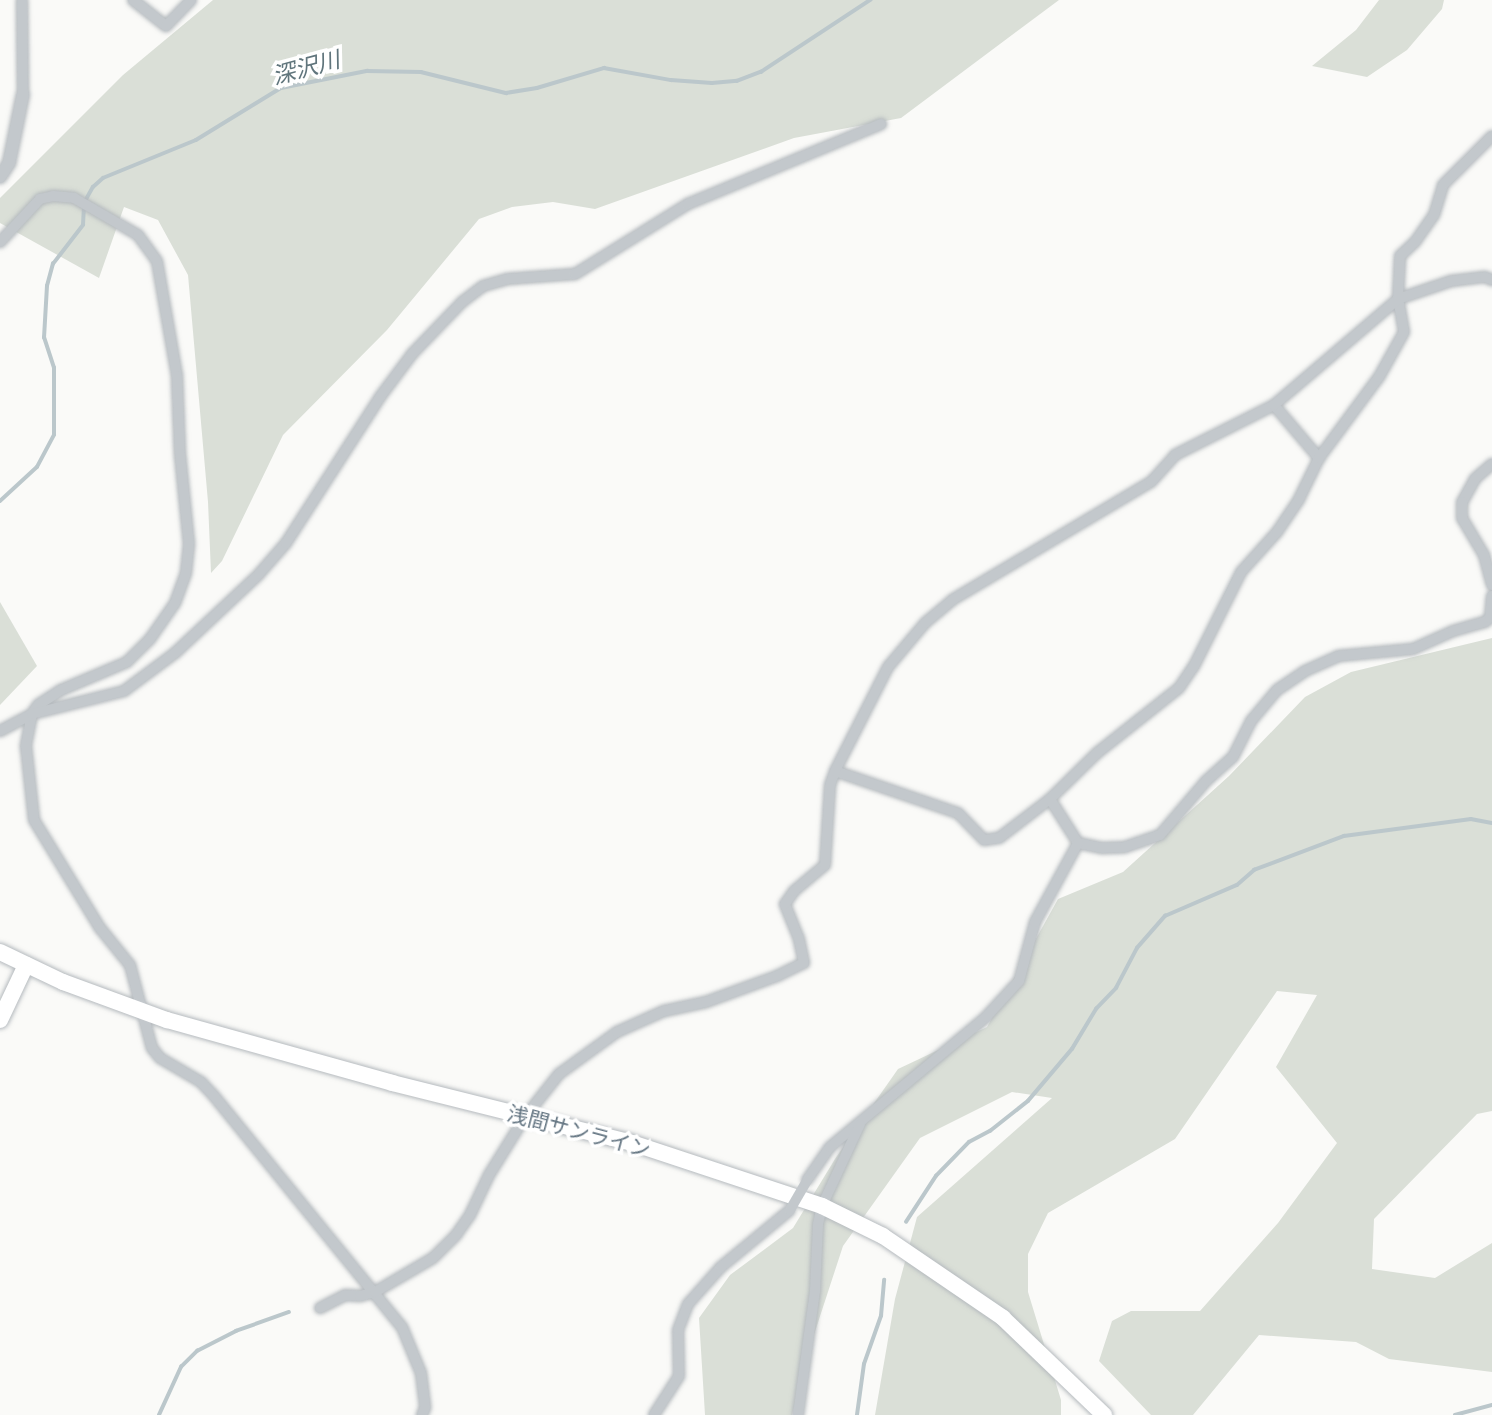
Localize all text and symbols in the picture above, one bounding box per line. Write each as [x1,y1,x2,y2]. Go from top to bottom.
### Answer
water label: 深沢川 [269,46,343,90]
street label: 浅間サンライン [505,1100,653,1162]

